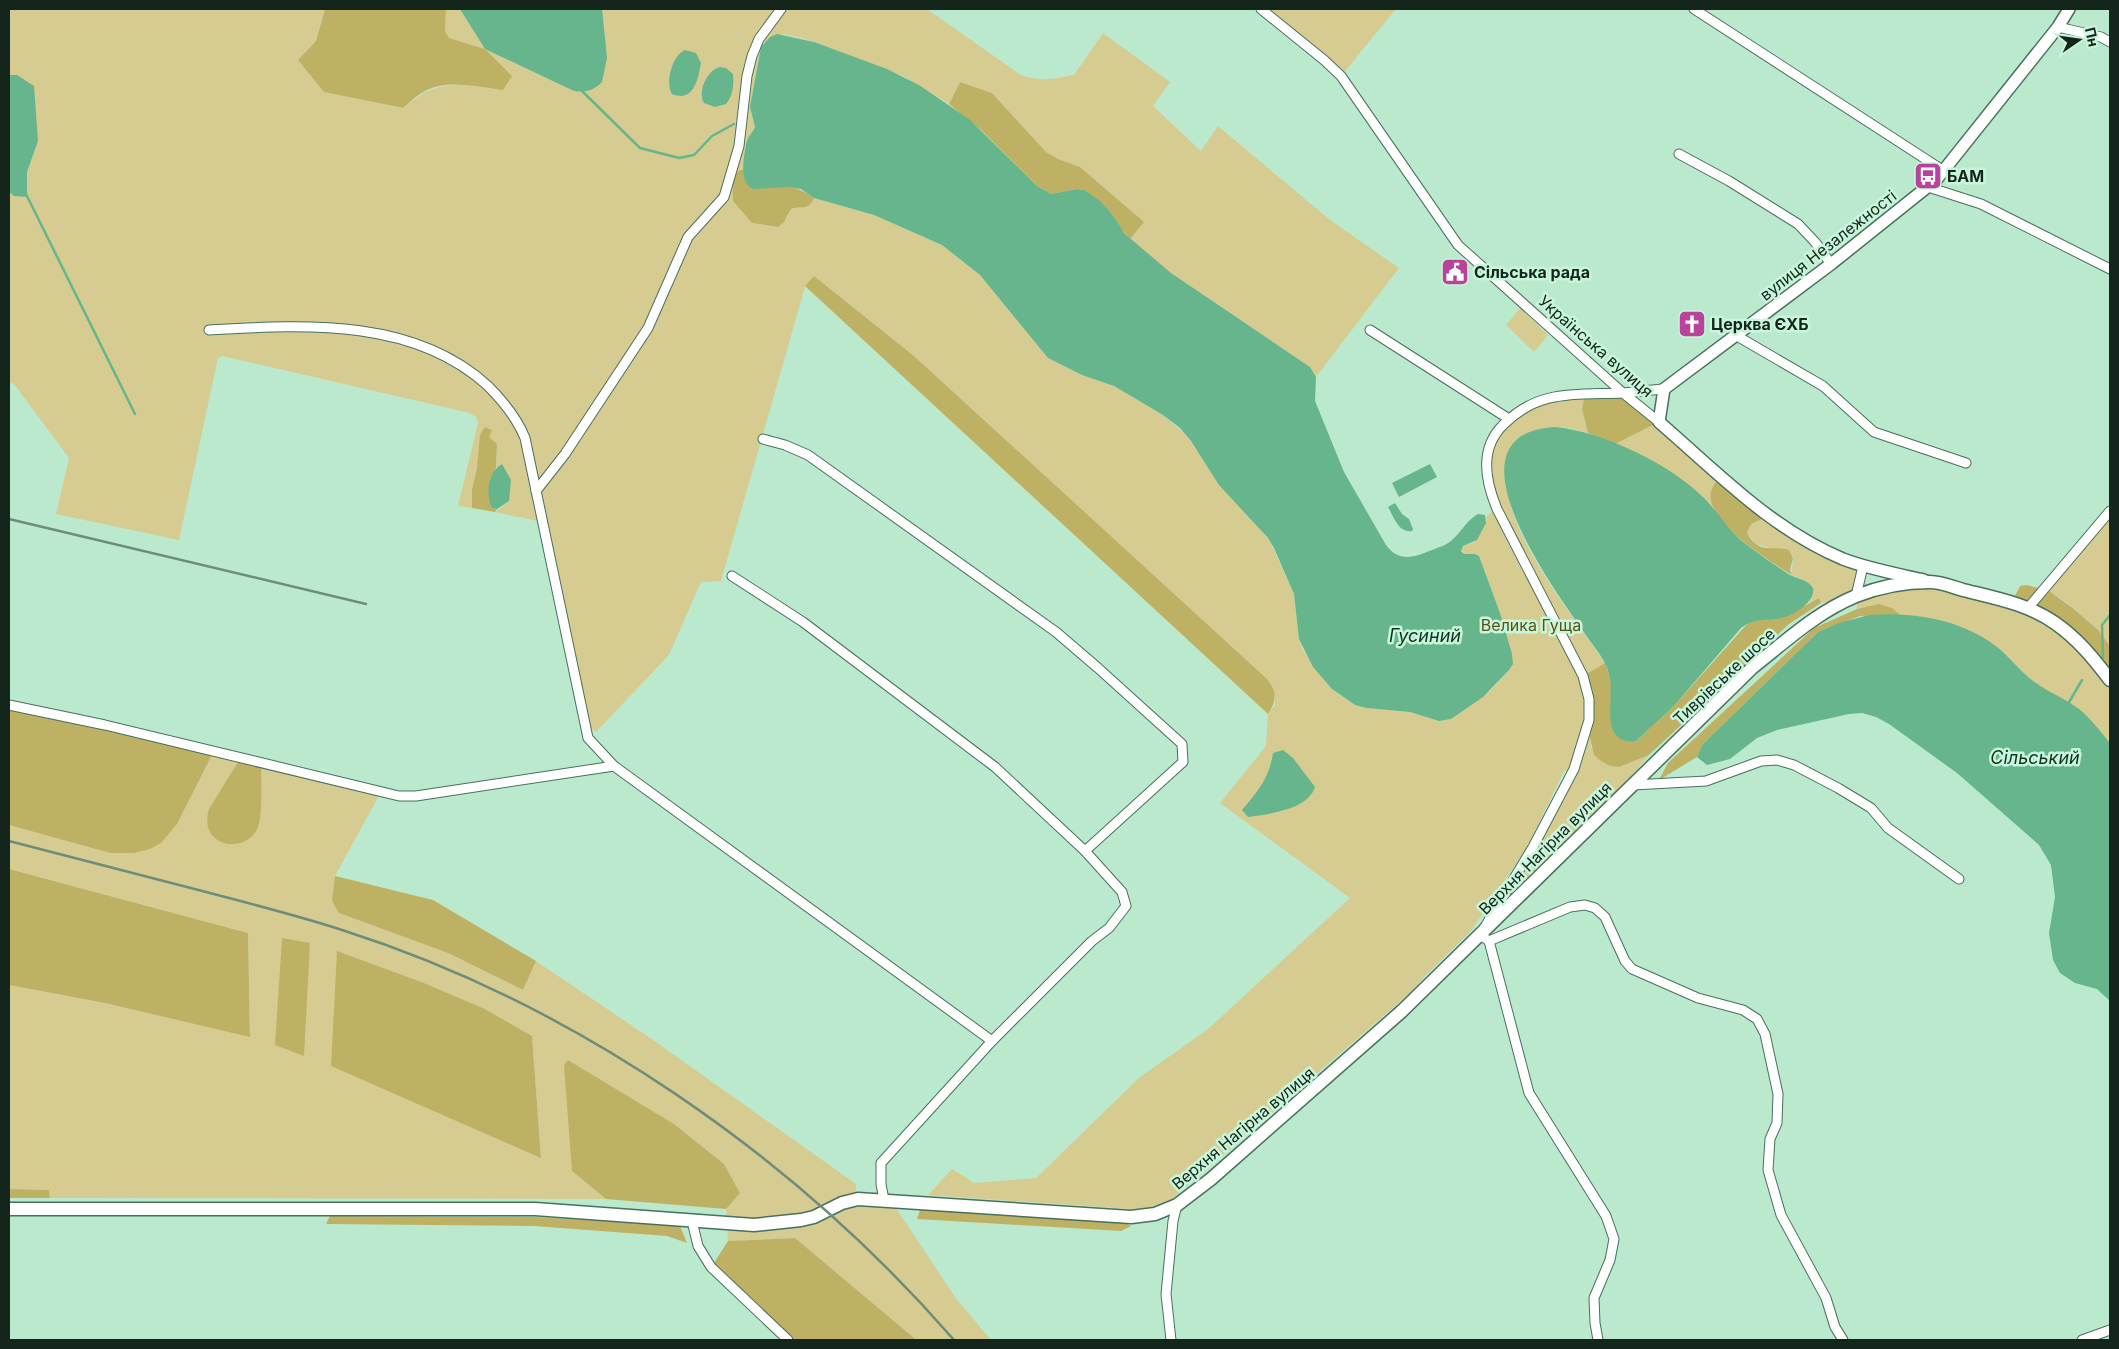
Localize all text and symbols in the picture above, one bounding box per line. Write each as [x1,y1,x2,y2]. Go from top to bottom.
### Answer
north arrow [2054,15,2104,65]
text: Пн [2082,26,2103,48]
bus stop icon: БАМ [1913,161,1943,191]
place label: БАМ [1947,166,1984,186]
street label: вулиця Незалежності [1756,185,1900,305]
public building icon: Сільська рада [1440,257,1470,287]
place label: Сільська рада [1474,262,1590,282]
street label: Українська вулиця [1535,291,1657,401]
church icon: Церква ЄХБ [1677,309,1707,339]
place label: Церква ЄХБ [1711,314,1809,334]
park label: Велика Гуща [1481,615,1581,635]
street label: Тиврівське шосе [1669,624,1779,728]
water label: Гусиний [1389,625,1461,646]
water label: Сільський [1990,747,2080,768]
street label: Верхня Нагірна вулиця [1474,777,1616,919]
street label: Верхня Нагірна вулиця [1168,1063,1318,1193]

